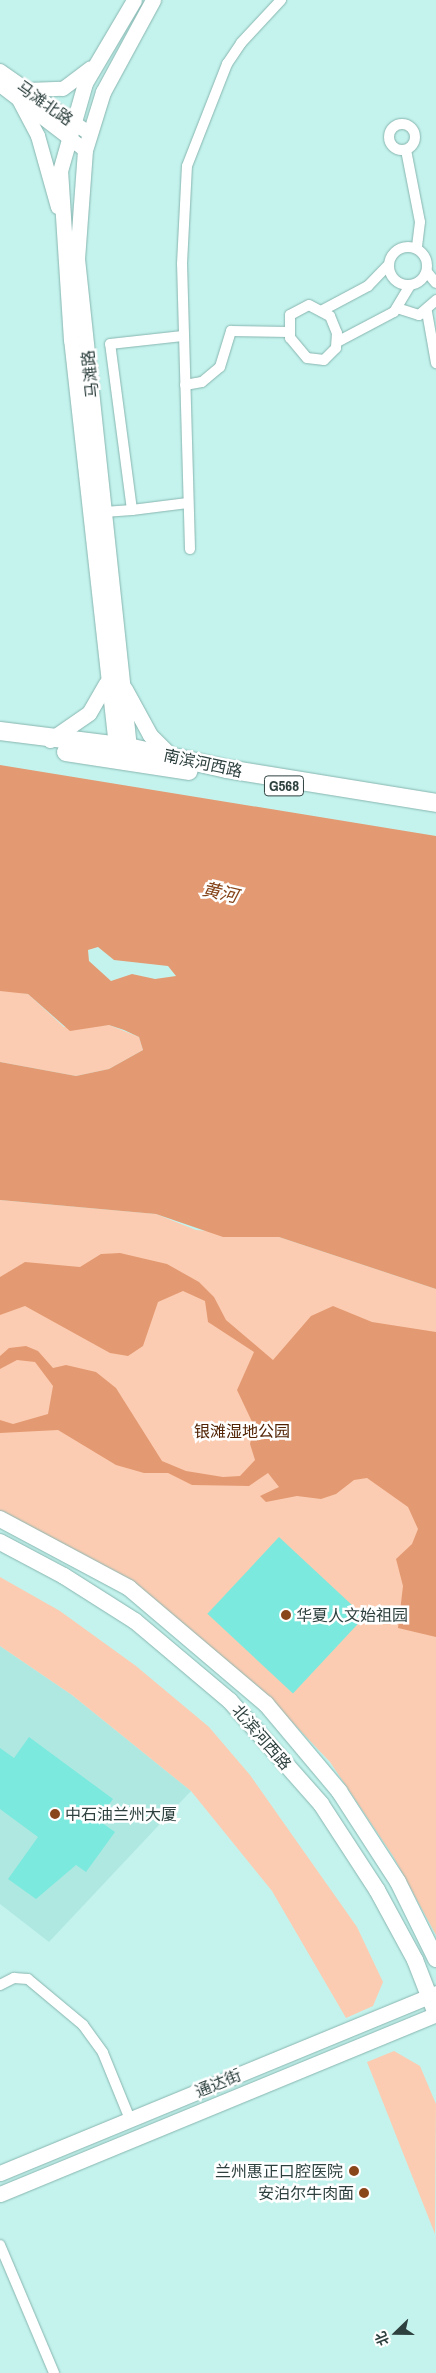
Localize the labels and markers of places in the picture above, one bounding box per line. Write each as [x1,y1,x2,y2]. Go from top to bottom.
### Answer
place label: 华夏人文始祖园 [296,1605,408,1625]
marker: 华夏人文始祖园 [280,1609,292,1621]
place label: 中石油兰州大厦 [65,1804,177,1824]
marker: 中石油兰州大厦 [49,1808,61,1820]
place label: 兰州惠正口腔医院 [215,2161,343,2181]
marker: 兰州惠正口腔医院 [347,2164,361,2178]
place label: 安泊尔牛肉面 [258,2183,354,2203]
marker: 安泊尔牛肉面 [358,2187,370,2199]

